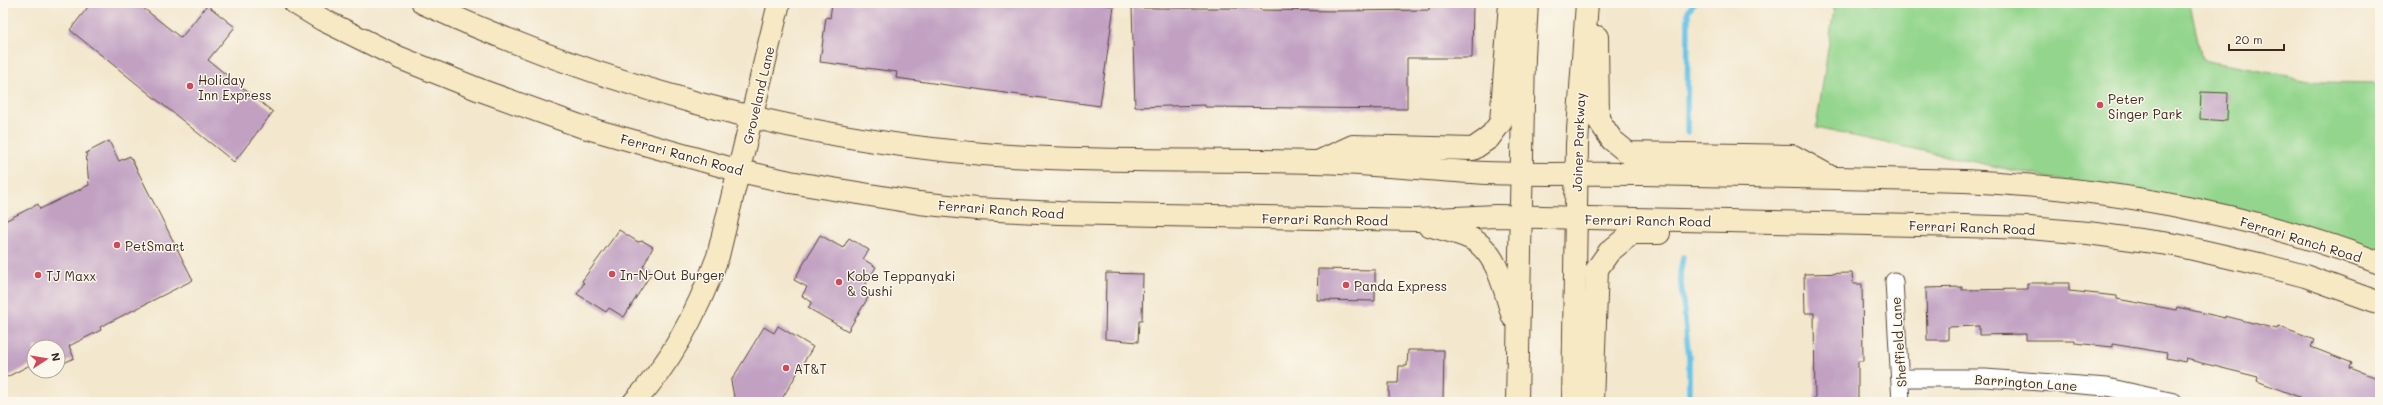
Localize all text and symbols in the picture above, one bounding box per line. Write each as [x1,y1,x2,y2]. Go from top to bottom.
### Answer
scale bar [2229,26,2284,52]
text: 20 m [2235,31,2263,47]
street label: Groveland Lane [738,44,778,146]
place label: Holiday Inn Express [198,71,272,103]
marker: Holiday Inn Express [185,81,195,91]
place label: Peter Singer Park [2108,90,2182,122]
street label: Joiner Parkway [1568,92,1588,192]
marker: Peter Singer Park [2095,100,2105,110]
street label: Ferrari Ranch Road [619,129,745,179]
street label: Ferrari Ranch Road [937,196,1065,222]
street label: Ferrari Ranch Road [1262,209,1388,229]
street label: Ferrari Ranch Road [1585,210,1711,230]
street label: Ferrari Ranch Road [2238,212,2364,266]
street label: Ferrari Ranch Road [1909,216,2035,238]
place label: PetSmart [125,237,185,254]
marker: PetSmart [112,240,122,250]
place label: In-N-Out Burger [620,266,725,283]
place label: TJ Maxx [46,267,97,284]
place label: Kobe Teppanyaki & Sushi [847,267,956,299]
marker: In-N-Out Burger [607,269,617,279]
marker: TJ Maxx [33,270,43,280]
marker: Kobe Teppanyaki & Sushi [834,277,844,287]
place label: Panda Express [1354,277,1447,294]
marker: Panda Express [1341,280,1351,290]
street label: Sheffield Lane [1886,296,1910,388]
north arrow [26,339,66,379]
text: N [48,351,64,362]
place label: AT&T [794,360,827,377]
marker: AT&T [781,363,791,373]
street label: Barrington Lane [1974,370,2078,394]

